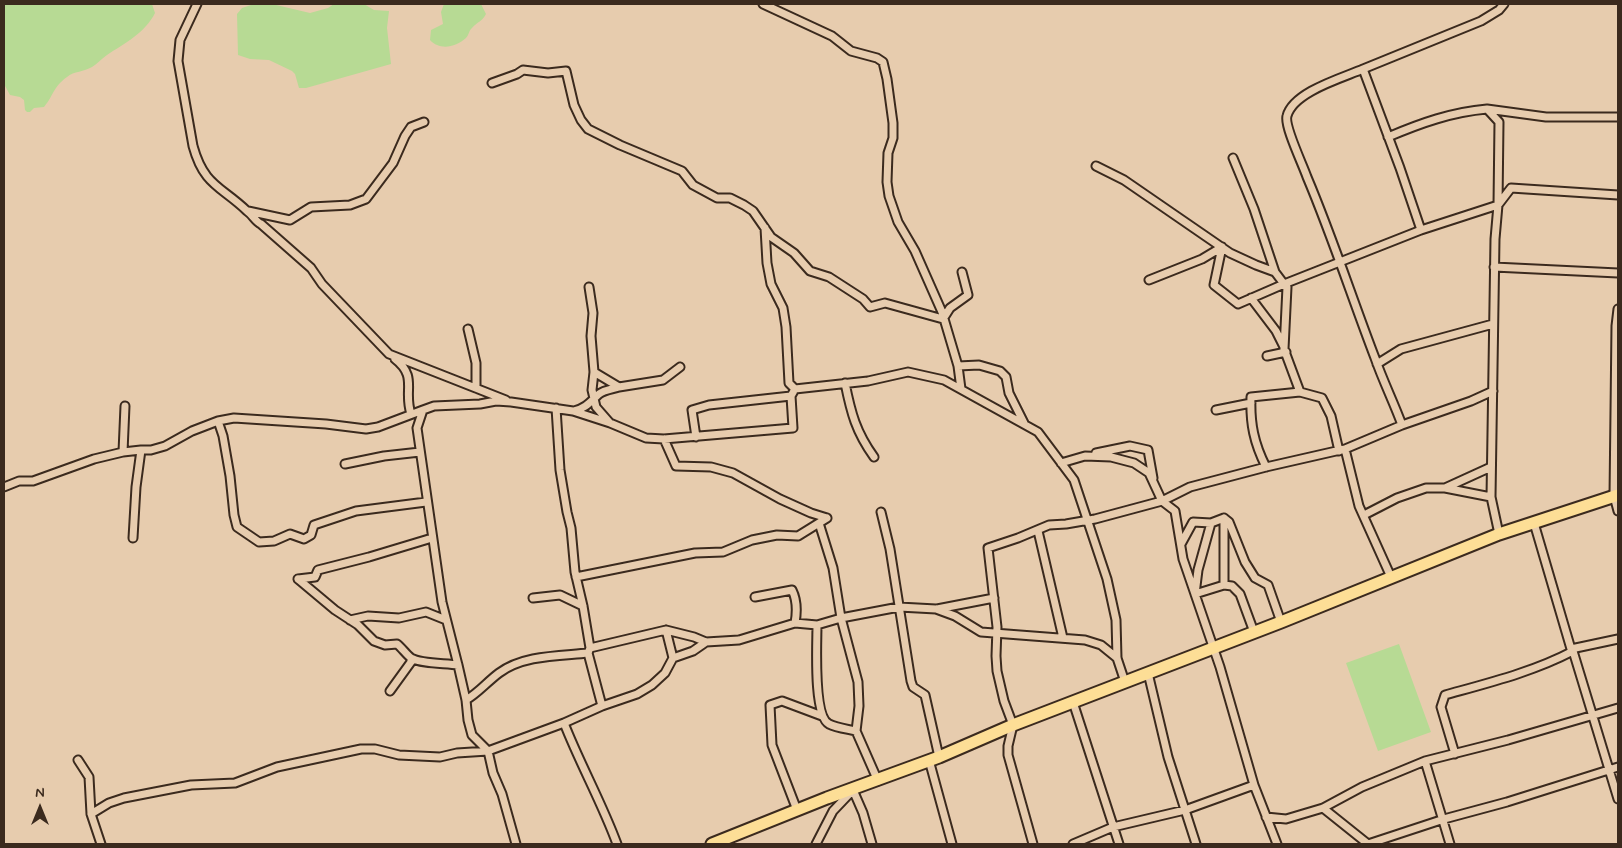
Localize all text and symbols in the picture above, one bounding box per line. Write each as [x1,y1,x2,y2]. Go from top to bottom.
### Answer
north arrow [15,783,65,833]
text: N [35,784,45,802]

